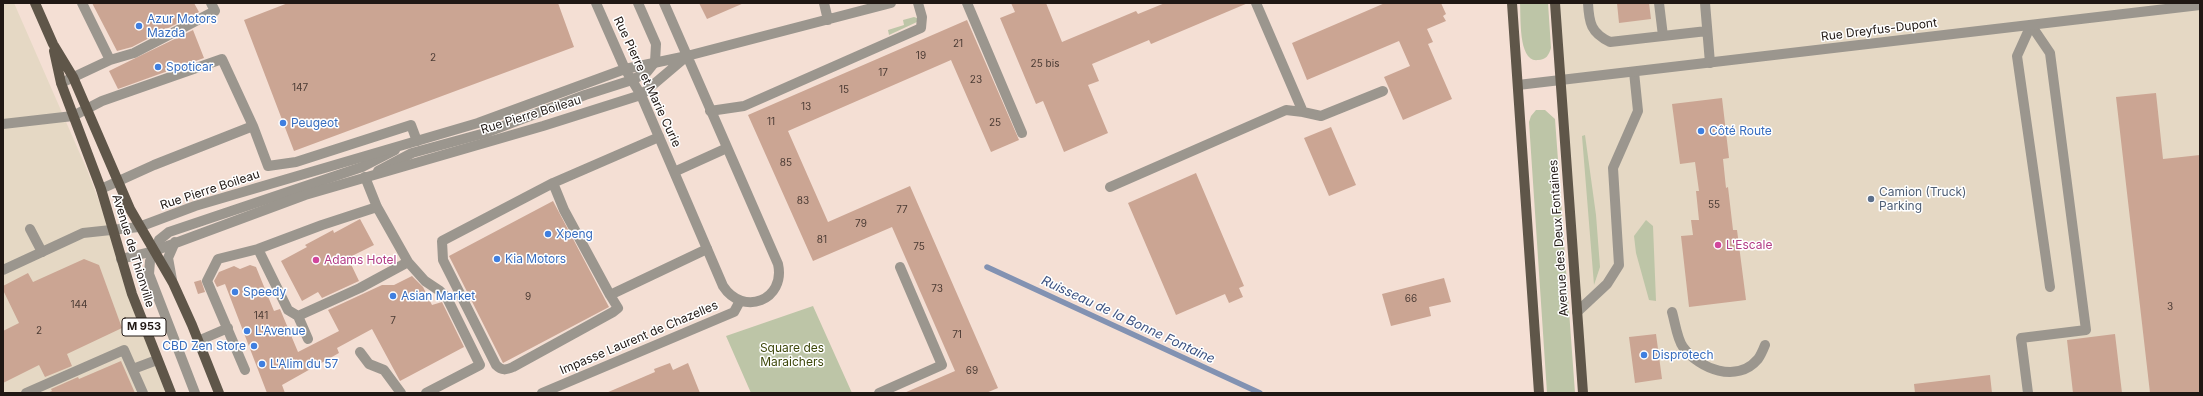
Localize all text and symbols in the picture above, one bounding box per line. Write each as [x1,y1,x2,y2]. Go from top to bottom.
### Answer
place label: Azur Motors Mazda [147,12,217,40]
street label: Rue Pierre et Marie Curie [610,14,684,150]
street label: Rue Dreyfus-Dupont [1820,16,1938,44]
marker: Azur Motors Mazda [134,21,144,31]
house number: 21 [953,38,963,50]
house number: 19 [916,50,926,62]
house number: 2 [430,52,436,64]
house number: 25 bis [1031,58,1059,70]
place label: Spoticar [166,60,213,74]
marker: Spoticar [153,62,163,72]
house number: 17 [878,67,888,79]
house number: 23 [970,74,982,86]
house number: 147 [292,82,308,94]
house number: 15 [839,84,849,96]
street label: Rue Pierre Boileau [479,93,583,137]
house number: 13 [801,101,811,113]
place label: Peugeot [291,116,338,130]
house number: 11 [767,116,775,128]
house number: 25 [989,117,1001,129]
marker: Peugeot [278,118,288,128]
place label: Côté Route [1709,124,1772,138]
marker: Côté Route [1696,126,1706,136]
house number: 85 [780,157,792,169]
street label: Avenue des Deux Fontaines [1546,159,1572,317]
street label: Rue Pierre Boileau [158,167,262,213]
place label: Camion (Truck) Parking [1879,185,1966,213]
street label: Avenue de Thionville [109,193,157,309]
marker: Camion (Truck) Parking [1866,194,1876,204]
house number: 83 [797,195,809,207]
house number: 55 [1708,199,1720,211]
house number: 77 [896,204,908,216]
house number: 79 [855,218,867,230]
place label: Xpeng [556,227,593,241]
marker: Xpeng [543,229,553,239]
house number: 81 [817,234,827,246]
place label: L'Escale [1726,238,1772,252]
marker: L'Escale [1713,240,1723,250]
house number: 75 [913,241,925,253]
place label: Kia Motors [505,252,566,266]
place label: Adams Hotel [324,253,396,267]
marker: Kia Motors [492,254,502,264]
marker: Adams Hotel [311,255,321,265]
water label: Ruisseau de la Bonne Fontaine [1039,273,1217,367]
house number: 73 [931,283,943,295]
place label: Speedy [243,285,286,299]
marker: Speedy [230,287,240,297]
place label: Asian Market [401,289,475,303]
marker: Asian Market [388,291,398,301]
house number: 9 [525,291,531,303]
house number: 66 [1405,293,1417,305]
street label: Impasse Laurent de Chazelles [558,298,720,378]
house number: 144 [71,299,87,311]
house number: 3 [2167,301,2173,313]
house number: 141 [254,310,268,322]
house number: 7 [390,315,396,327]
road number: M 953 [122,318,166,336]
place label: L'Avenue [255,324,305,338]
house number: 2 [36,325,42,337]
marker: L'Avenue [242,326,252,336]
house number: 71 [952,329,962,341]
place label: CBD Zen Store [162,339,246,353]
marker: CBD Zen Store [249,341,259,351]
park label: Square des Maraichers [760,341,824,369]
place label: Disprotech [1652,348,1714,362]
marker: Disprotech [1639,350,1649,360]
place label: L'Alim du 57 [270,357,338,371]
marker: L'Alim du 57 [257,359,267,369]
house number: 69 [966,365,978,377]

